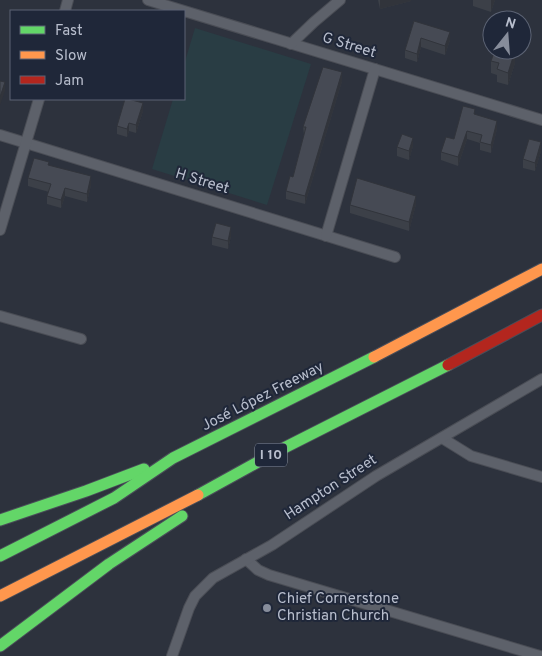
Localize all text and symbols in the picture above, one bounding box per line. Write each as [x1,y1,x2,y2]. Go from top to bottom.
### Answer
legend [10,10,185,100]
north arrow [482,10,532,60]
text: N [503,14,518,34]
text: Fast [55,22,83,41]
street label: G Street [320,29,378,63]
text: Slow [55,47,87,66]
text: Jam [55,72,84,91]
street label: H Street [173,165,231,199]
street label: José López Freeway [199,358,327,436]
road number: I 10 [255,444,287,466]
street label: Hampton Street [281,451,381,525]
place label: Chief Cornerstone Christian Church [277,590,399,626]
marker: Chief Cornerstone Christian Church [261,602,273,614]

